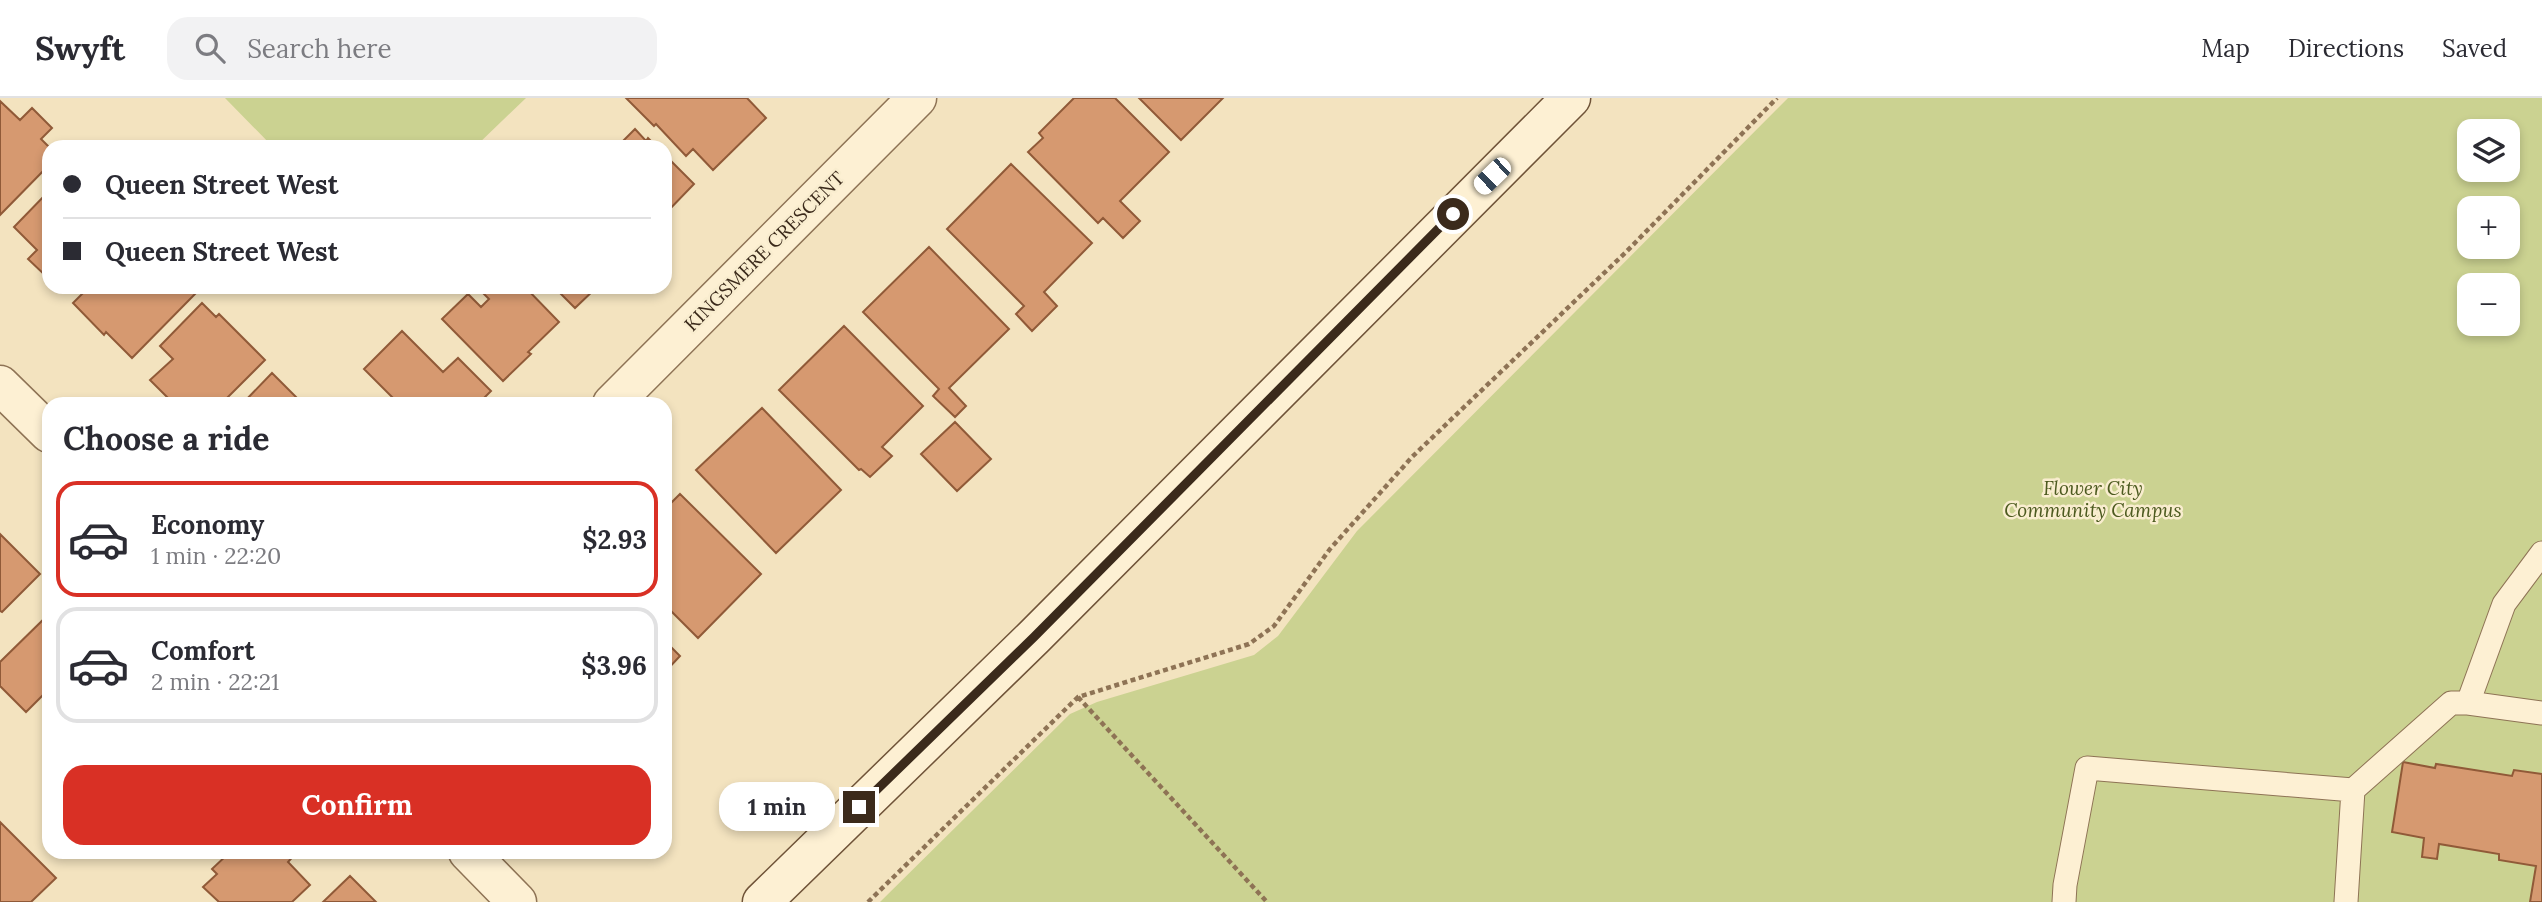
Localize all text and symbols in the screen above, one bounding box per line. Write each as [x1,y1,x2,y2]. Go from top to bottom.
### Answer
search box [167,17,657,80]
text: Swyft [35,27,125,69]
icon: search [191,29,229,67]
text: Search here [247,32,391,65]
text: Map [2201,33,2250,64]
text: Directions [2288,33,2404,64]
text: Saved [2442,33,2507,64]
map controls [2457,119,2520,336]
button: layers [2457,119,2520,182]
car [1470,154,1515,198]
street label: KINGSMERE CRESCENT [679,166,849,336]
text: Queen Street West [105,168,338,201]
button: + [2457,196,2520,259]
route start [1437,198,1469,230]
text: Queen Street West [105,235,338,268]
button: − [2457,273,2520,336]
text: Choose a ride [63,418,270,459]
park label: Flower City Community Campus [2004,476,2182,522]
icon: car [67,508,130,571]
text: Economy [151,508,264,541]
text: $2.93 [582,523,647,556]
text: 1 min · 22:20 [151,541,281,570]
icon: car [67,634,130,697]
text: Comfort [151,634,255,667]
text: $3.96 [581,649,647,682]
text: 2 min · 22:21 [151,667,279,696]
button: Confirm [63,765,651,845]
callout: 1 min [719,782,834,832]
route end [843,791,875,823]
text: 1 min [748,792,806,821]

